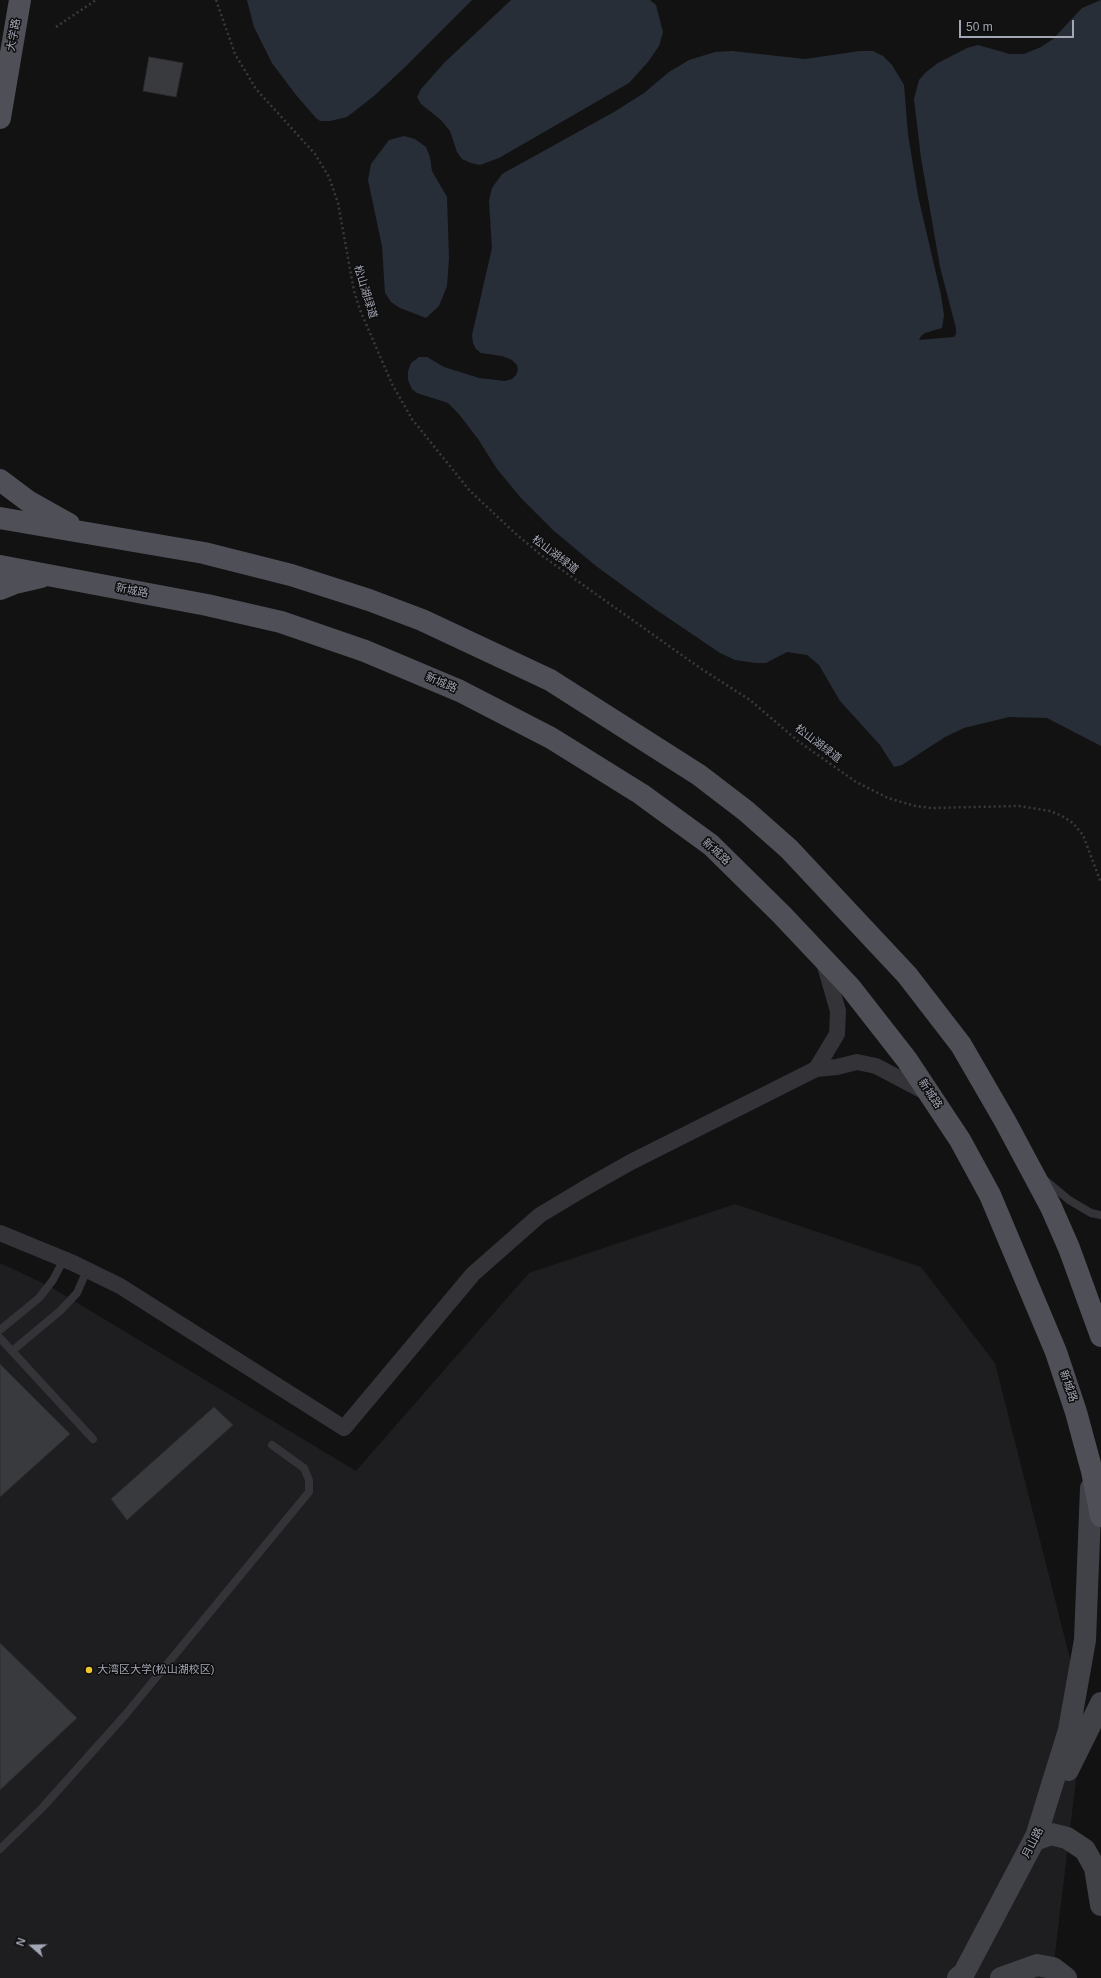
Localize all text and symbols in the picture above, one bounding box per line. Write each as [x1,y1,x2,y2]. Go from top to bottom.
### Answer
scale bar [961,12,1076,38]
street label: 大学路 [5,18,23,52]
text: 50 m [966,20,993,34]
street label: 松山湖绿道 [351,264,379,320]
street label: 松山湖绿道 [529,533,581,577]
street label: 新城路 [115,581,149,601]
street label: 新城路 [423,670,459,696]
street label: 松山湖绿道 [792,722,844,766]
street label: 新城路 [699,836,733,868]
street label: 新城路 [915,1077,945,1111]
street label: 新城路 [1056,1368,1080,1404]
place label: 大湾区大学(松山湖校区) [97,1663,214,1677]
marker: 大湾区大学(松山湖校区) [84,1665,94,1675]
street label: 月山路 [1020,1825,1046,1861]
north arrow [12,1926,52,1966]
text: N [14,1936,28,1948]

